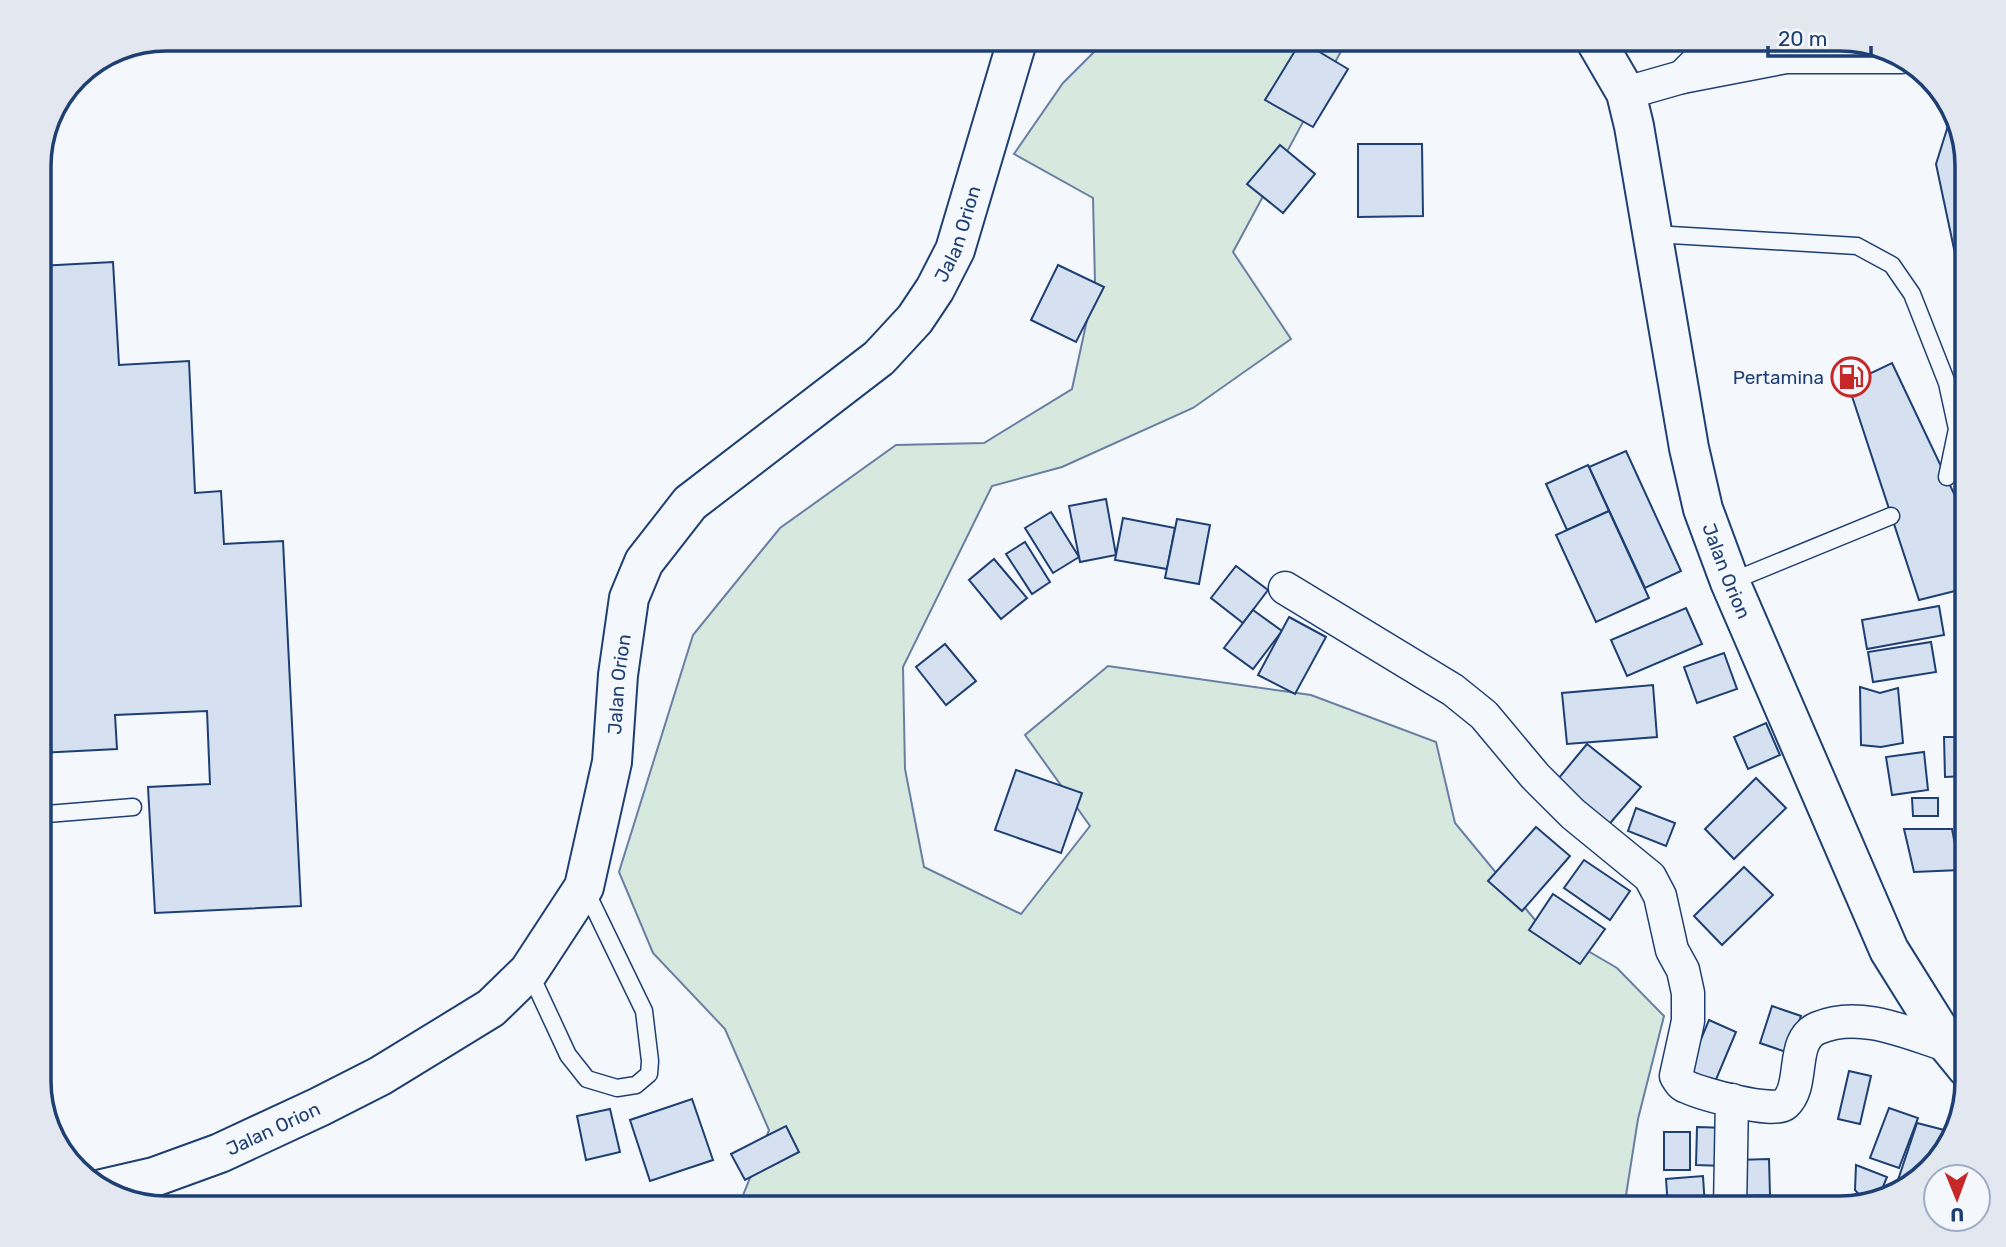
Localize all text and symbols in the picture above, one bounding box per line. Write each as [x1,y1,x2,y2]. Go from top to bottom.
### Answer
scale bar [1768,14,1871,58]
text: 20 m [1778,26,1827,51]
street label: Jalan Orion [930,183,985,286]
fuel station icon: Pertamina [1830,356,1872,398]
place label: Pertamina [1733,366,1824,389]
street label: Jalan Orion [1697,520,1755,622]
street label: Jalan Orion [603,633,636,735]
street label: Jalan Orion [223,1097,324,1161]
north arrow [1922,1163,1992,1233]
text: U [1950,1203,1964,1226]

